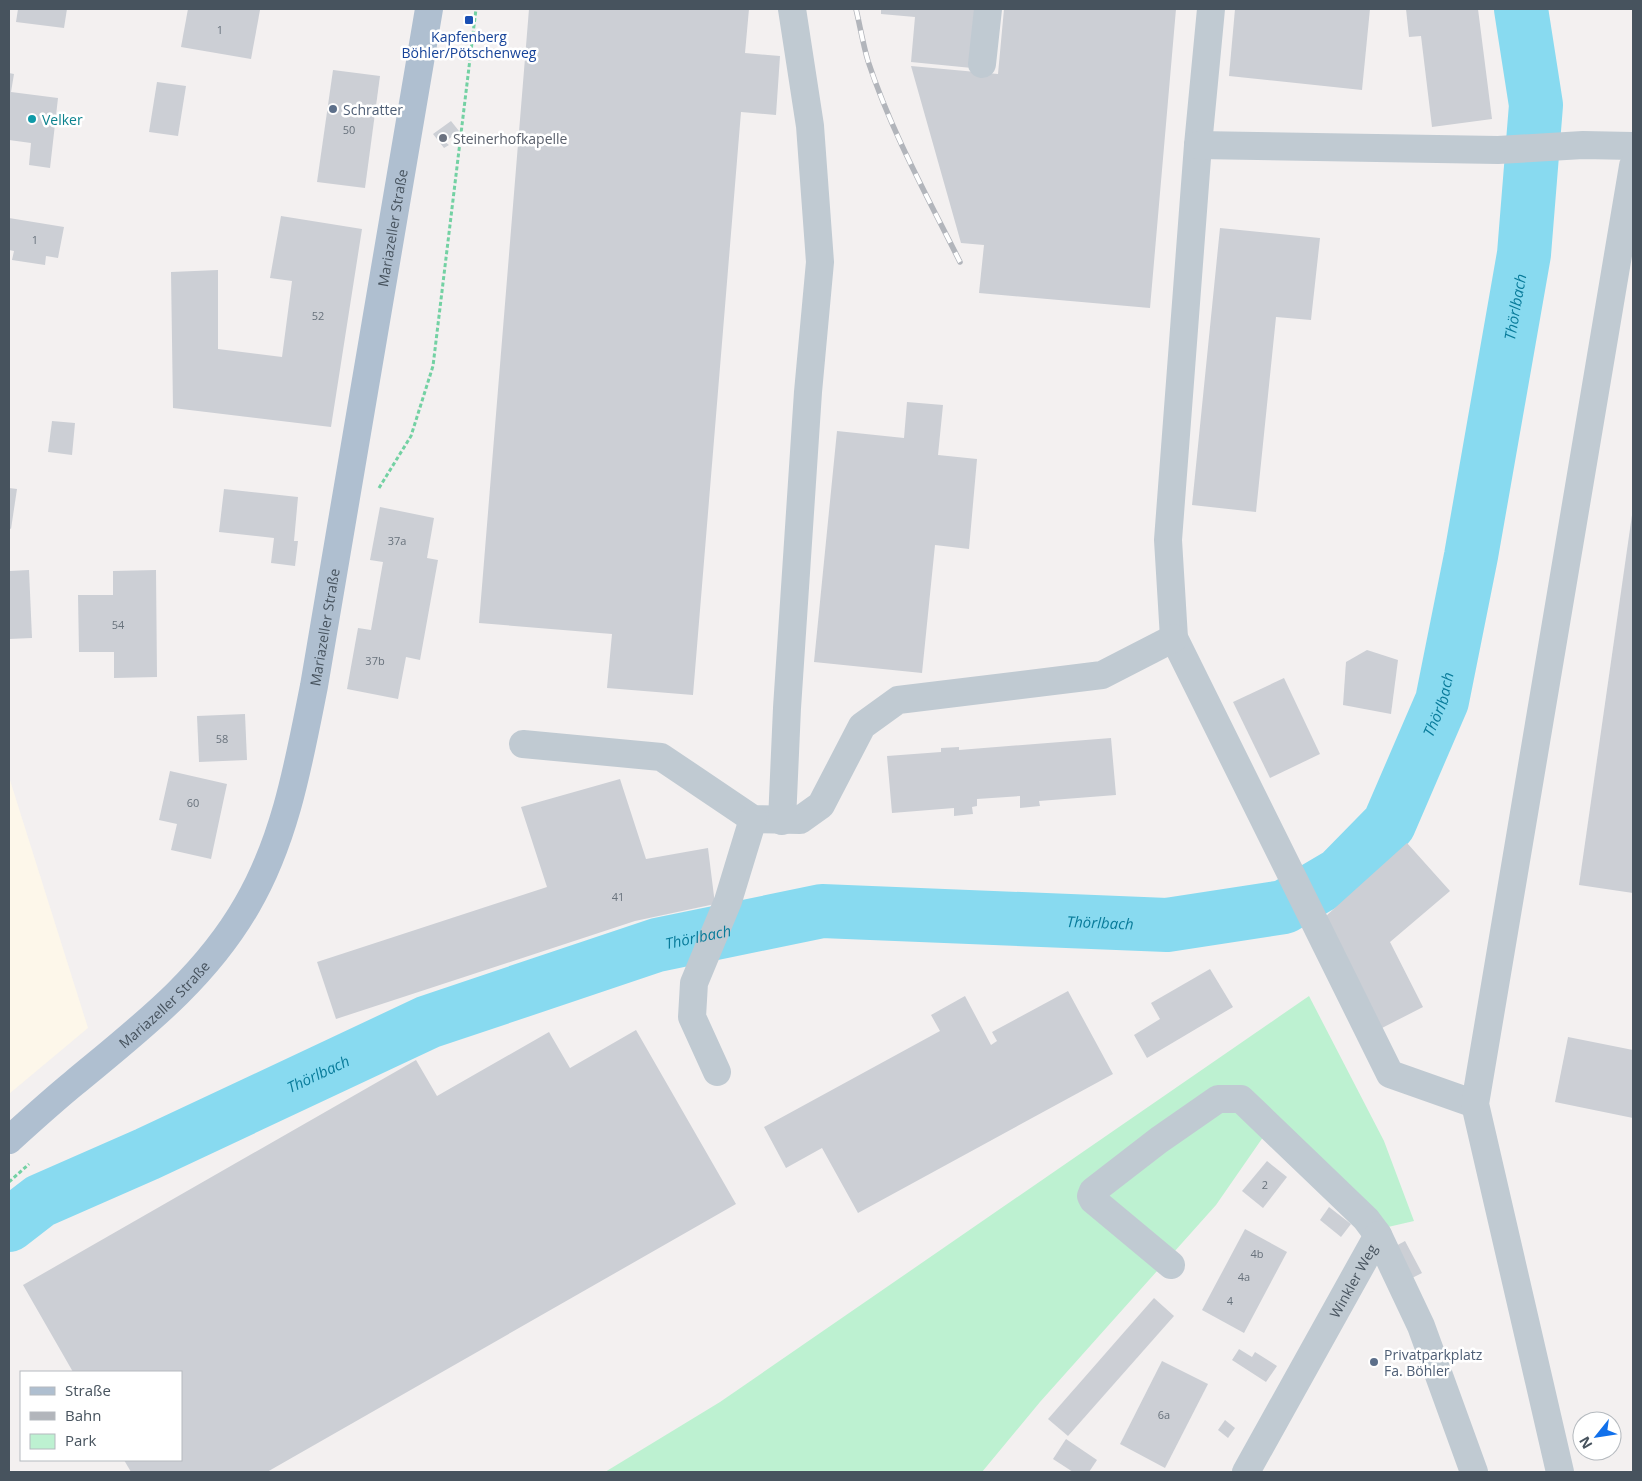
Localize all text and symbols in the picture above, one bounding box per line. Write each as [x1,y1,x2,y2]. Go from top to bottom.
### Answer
marker: Kapfenberg Böhler/Pötschenweg [463,14,475,26]
house number: 1 [217,22,223,37]
place label: Kapfenberg Böhler/Pötschenweg [402,27,537,62]
place label: Schratter [343,100,403,119]
marker: Schratter [327,103,339,115]
place label: Velker [42,110,83,129]
marker: Velker [26,113,38,125]
house number: 50 [343,122,355,137]
place label: Steinerhofkapelle [453,129,568,148]
marker: Steinerhofkapelle [437,132,449,144]
street label: Mariazeller Straße [372,167,411,288]
house number: 1 [32,232,38,247]
water label: Thörlbach [1499,272,1530,342]
house number: 52 [312,308,324,323]
house number: 37a [388,533,406,548]
street label: Mariazeller Straße [305,567,343,687]
house number: 54 [112,617,125,632]
house number: 37b [365,653,385,668]
water label: Thörlbach [1418,670,1458,740]
house number: 58 [216,731,228,746]
house number: 60 [187,795,199,810]
house number: 41 [612,889,624,904]
water label: Thörlbach [1066,911,1134,934]
water label: Thörlbach [663,920,733,953]
street label: Mariazeller Straße [114,956,213,1052]
water label: Thörlbach [283,1050,353,1097]
house number: 2 [1262,1177,1268,1192]
street label: Winkler Weg [1324,1240,1381,1321]
house number: 4b [1250,1246,1264,1261]
house number: 4a [1238,1269,1250,1284]
house number: 4 [1227,1293,1234,1308]
place label: Privatparkplatz Fa. Böhler [1384,1345,1483,1380]
marker: Privatparkplatz Fa. Böhler [1368,1356,1380,1368]
legend [20,1371,182,1461]
text: Straße [65,1380,111,1400]
text: Bahn [65,1405,101,1425]
house number: 6a [1158,1407,1170,1422]
north arrow [1572,1411,1622,1461]
text: Park [65,1430,96,1450]
text: N [1574,1433,1596,1452]

